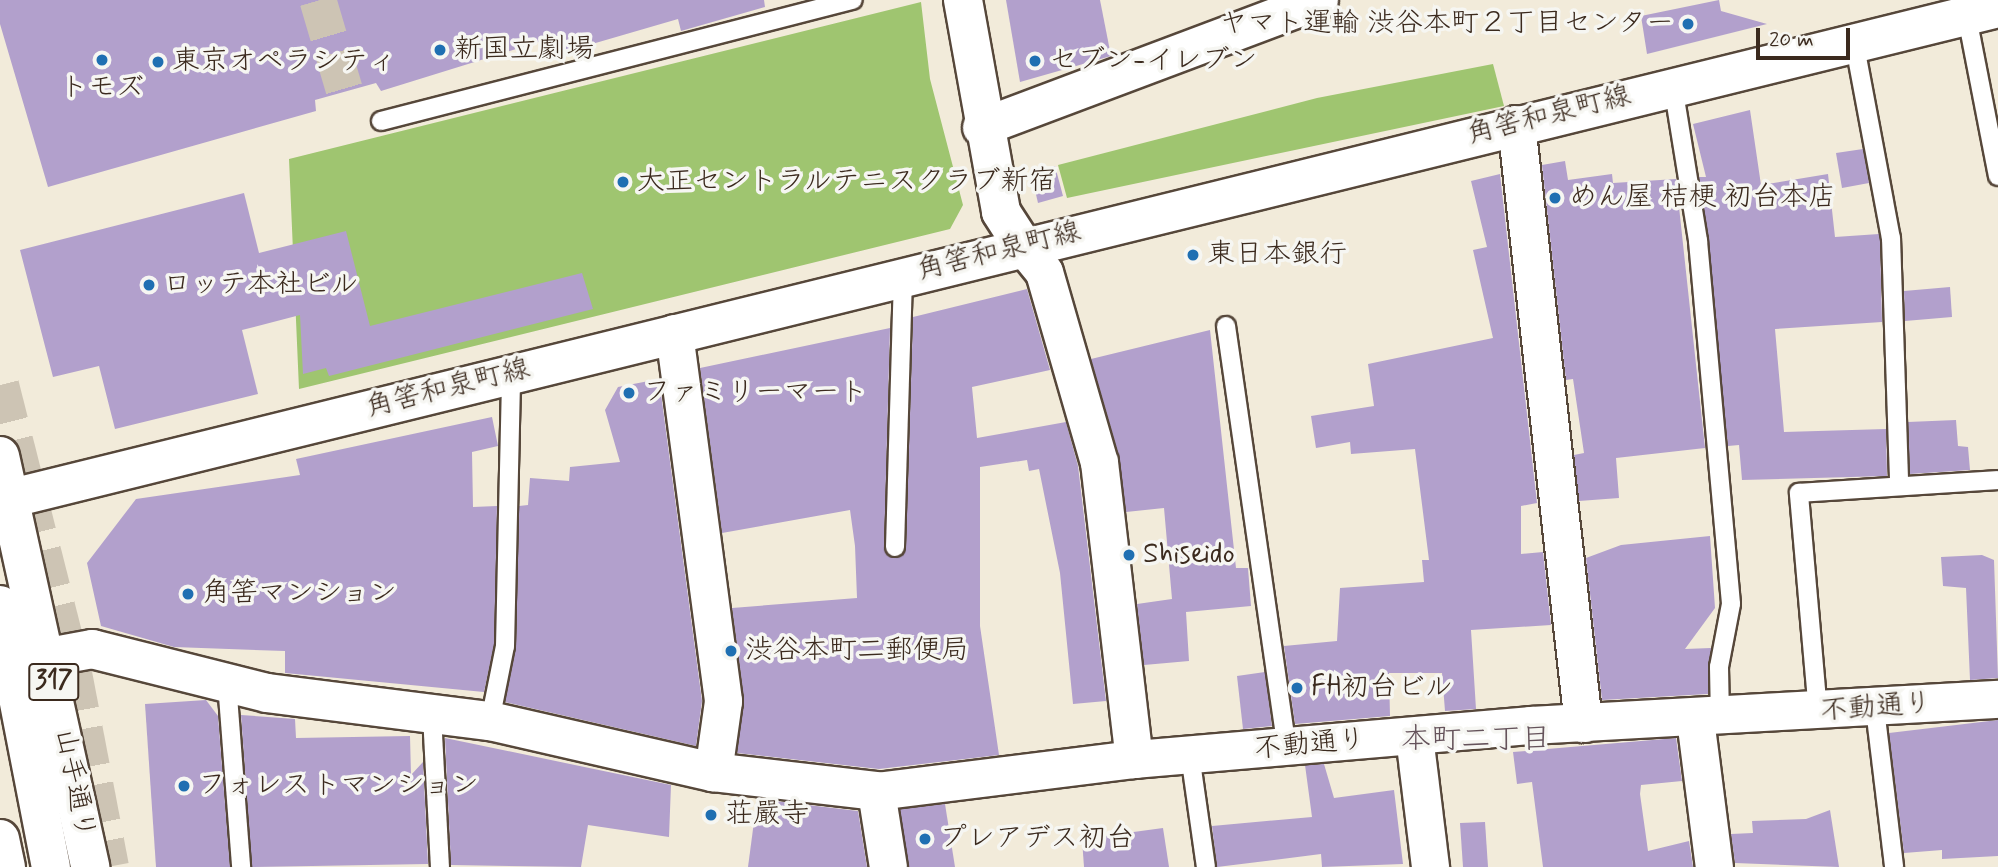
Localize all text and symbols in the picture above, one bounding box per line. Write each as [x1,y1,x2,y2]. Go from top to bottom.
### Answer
place label: ヤマト運輸 渋谷本町２丁目センター [1218,7,1674,41]
scale bar [1760,14,1854,58]
marker: ヤマト運輸 渋谷本町２丁目センター [1680,16,1696,32]
text: 20 m [1769,26,1814,54]
place label: 新国立劇場 [454,33,594,67]
marker: 新国立劇場 [432,42,448,58]
place label: セブン-イレブン [1049,44,1258,78]
place label: 東京オペラシティ [172,45,396,79]
marker: トモズ [94,52,110,68]
marker: セブン-イレブン [1027,53,1043,69]
marker: 東京オペラシティ [150,54,166,70]
place label: トモズ [60,71,144,105]
street label: 角筈和泉町線 [1463,79,1635,153]
place label: 大正セントラルテニスクラブ新宿 [637,165,1057,199]
marker: 大正セントラルテニスクラブ新宿 [615,174,631,190]
place label: めん屋 桔梗 初台本店 [1569,181,1836,215]
marker: めん屋 桔梗 初台本店 [1547,190,1563,206]
street label: 角筈和泉町線 [913,215,1085,289]
place label: 東日本銀行 [1207,238,1347,272]
marker: 東日本銀行 [1185,247,1201,263]
place label: ロッテ本社ビル [163,268,359,302]
marker: ロッテ本社ビル [141,277,157,293]
street label: 角筈和泉町線 [362,352,534,426]
place label: ファミリーマート [643,376,867,410]
marker: ファミリーマート [621,385,637,401]
place label: Shiseido [1143,538,1235,572]
marker: Shiseido [1121,547,1137,563]
place label: 角筈マンション [202,577,398,611]
marker: 角筈マンション [180,586,196,602]
place label: 渋谷本町二郵便局 [745,634,969,668]
marker: 渋谷本町二郵便局 [723,643,739,659]
road number: 317 [28,660,80,704]
place label: FH初台ビル [1311,671,1453,705]
marker: FH初台ビル [1289,680,1305,696]
street label: 不動通り [1819,687,1933,729]
district label: 本町二丁目 [1401,722,1551,758]
street label: 不動通り [1253,723,1367,767]
street label: 山手通り [47,726,101,842]
place label: フォレストマンション [198,769,478,803]
marker: フォレストマンション [176,778,192,794]
place label: 荘嚴寺 [725,798,809,832]
marker: 荘嚴寺 [703,807,719,823]
place label: プレアデス初台 [939,822,1135,856]
marker: プレアデス初台 [917,831,933,847]

